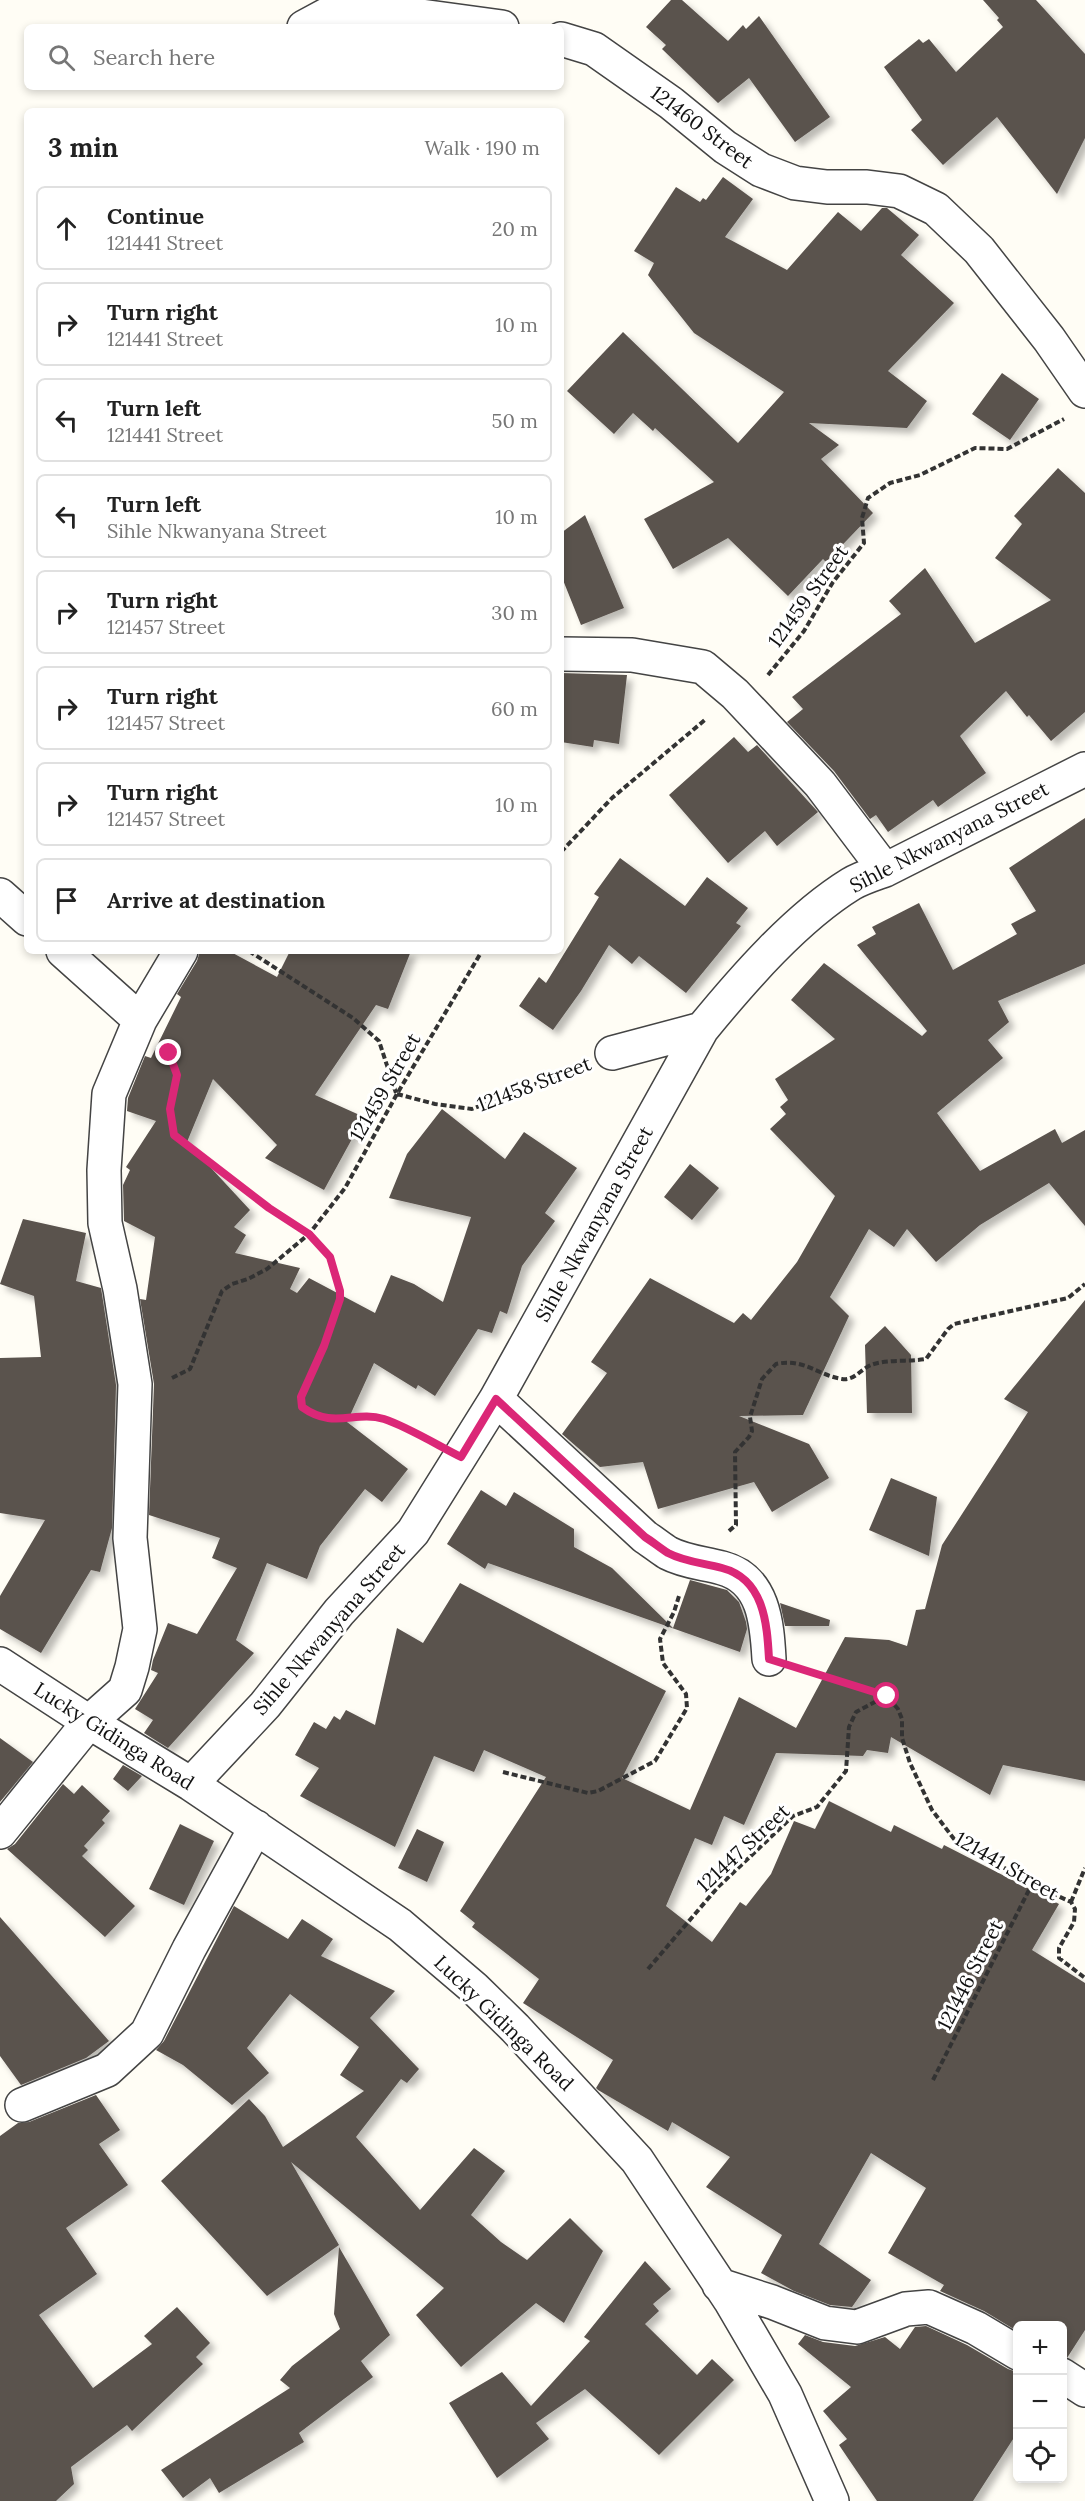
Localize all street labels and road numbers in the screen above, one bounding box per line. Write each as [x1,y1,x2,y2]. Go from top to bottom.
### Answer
street label: 121460 Street [646,80,759,173]
street label: 121459 Street [762,539,853,652]
street label: Sihle Nkwanyana Street [845,775,1053,898]
street label: 121459 Street [344,1028,426,1145]
street label: 121458 Street [473,1050,595,1117]
street label: Sihle Nkwanyana Street [529,1121,658,1326]
street label: Sihle Nkwanyana Street [247,1537,410,1720]
street label: Lucky Gidinga Road [29,1676,199,1795]
street label: 121447 Street [691,1798,795,1897]
street label: 121441 Street [951,1826,1064,1906]
street label: 121446 Street [931,1915,1008,2034]
street label: Lucky Gidinga Road [429,1950,579,2096]

